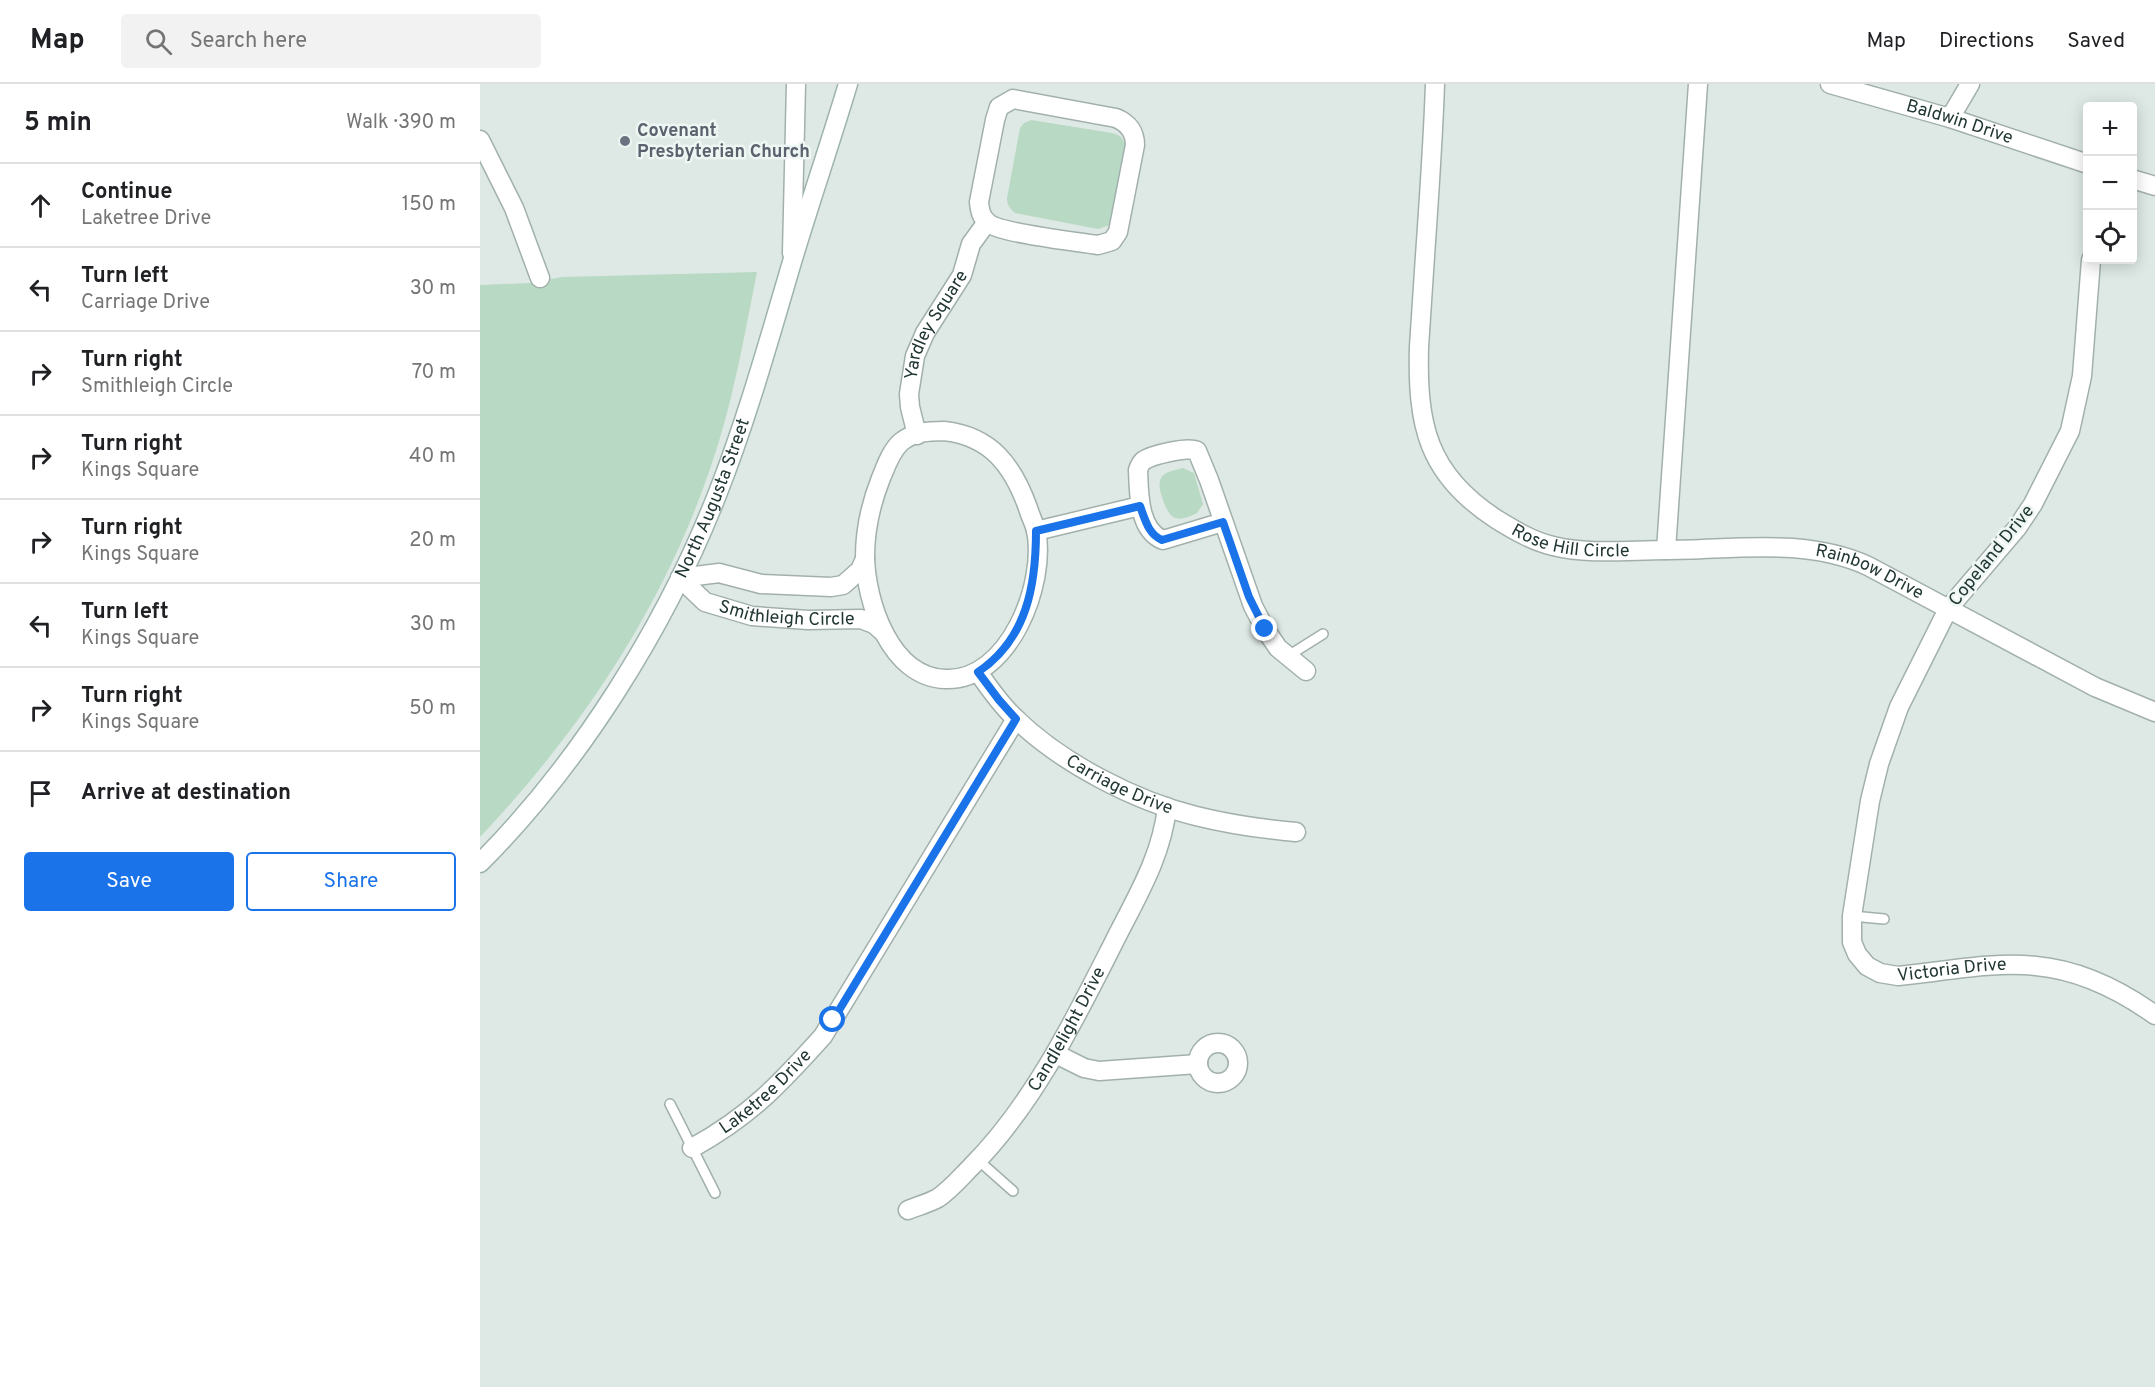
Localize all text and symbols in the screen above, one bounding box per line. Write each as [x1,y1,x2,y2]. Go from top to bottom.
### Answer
search box [121,14,541,68]
text: Map [30,23,85,59]
icon: search [142,25,175,58]
text: Search here [190,28,307,55]
text: Map [1866,28,1906,55]
text: Directions [1939,28,2034,55]
text: Saved [2067,28,2125,55]
street label: Baldwin Drive [1903,95,2016,150]
map controls [2083,102,2137,264]
button: + [2083,102,2137,156]
text: 5 min [24,107,92,140]
text: Walk · 390 m [346,110,456,136]
place label: Covenant Presbyterian Church [637,120,810,164]
marker: Covenant Presbyterian Church [618,134,632,148]
button: − [2083,156,2137,210]
text: Continue [81,179,172,206]
icon: ahead [24,189,57,222]
text: 150 m [402,192,456,218]
text: Laketree Drive [81,206,211,232]
button: locate [2083,210,2137,264]
text: Turn left [81,263,169,290]
street label: Yardley Square [900,266,974,382]
icon: left [24,273,57,306]
text: 30 m [410,276,456,302]
text: Carriage Drive [81,290,210,316]
text: Turn right [81,347,183,374]
icon: right [24,357,57,390]
text: 70 m [412,360,456,386]
text: Smithleigh Circle [81,374,233,400]
street label: North Augusta Street [670,415,755,582]
text: Turn right [81,431,183,458]
icon: right [24,441,57,474]
text: 40 m [409,444,456,470]
text: Kings Square [81,458,199,484]
street label: Copeland Drive [1944,501,2040,611]
text: Turn right [81,515,183,542]
street label: Rose Hill Circle [1507,519,1630,563]
icon: right [24,525,57,558]
text: 20 m [409,528,456,554]
street label: Rainbow Drive [1814,539,1928,605]
text: Kings Square [81,542,199,568]
street label: Smithleigh Circle [716,595,855,632]
text: Turn left [81,599,169,626]
icon: left [24,609,57,642]
text: 30 m [410,612,456,638]
route end [1251,615,1277,641]
text: Kings Square [81,626,199,652]
text: Turn right [81,683,183,710]
icon: right [24,693,57,726]
text: 50 m [409,696,456,722]
text: Kings Square [81,710,199,736]
street label: Carriage Drive [1061,749,1176,820]
icon: arrive [24,777,57,810]
text: Arrive at destination [81,780,291,807]
button: Save [24,852,234,911]
button: Share [246,852,456,911]
street label: Victoria Drive [1896,953,2007,988]
street label: Candlelight Drive [1023,963,1111,1096]
route start [819,1006,845,1032]
street label: Laketree Drive [715,1044,817,1140]

